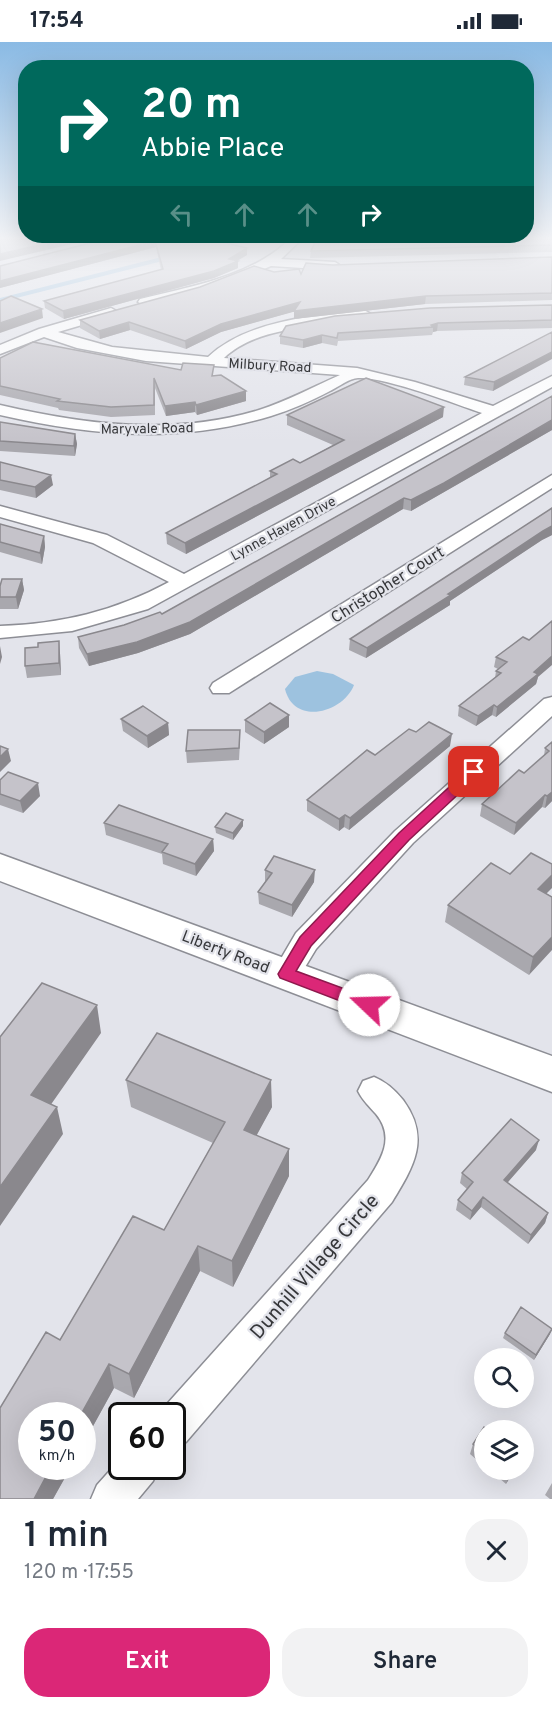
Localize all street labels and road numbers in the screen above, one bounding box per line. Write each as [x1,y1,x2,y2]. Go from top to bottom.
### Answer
street label: Milbury Road [228,356,312,377]
street label: Maryvale Road [100,420,194,439]
street label: Lynne Haven Drive [228,493,339,565]
street label: Christopher Court [328,543,448,629]
street label: Liberty Road [179,927,272,979]
street label: Dunhill Village Circle [245,1189,386,1345]

